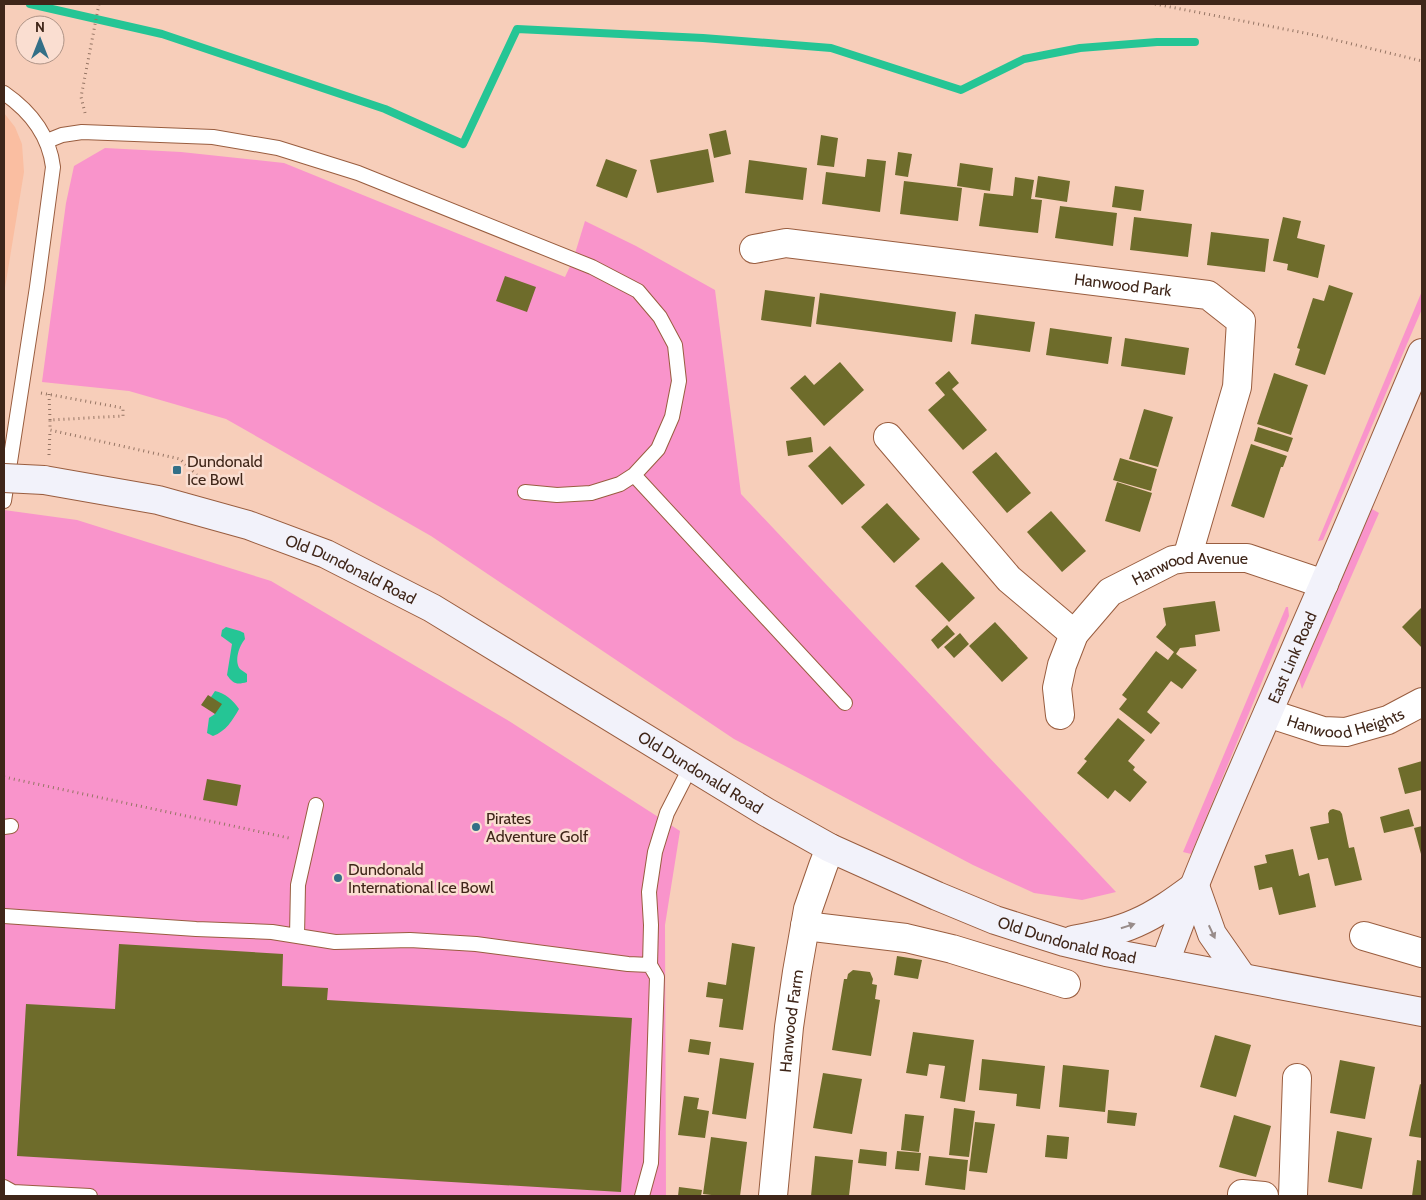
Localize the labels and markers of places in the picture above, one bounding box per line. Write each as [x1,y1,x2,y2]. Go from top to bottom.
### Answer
place label: Dundonald Ice Bowl [187,452,263,489]
marker: Dundonald Ice Bowl [171,464,183,476]
place label: Pirates Adventure Golf [486,809,589,846]
marker: Pirates Adventure Golf [470,821,482,833]
place label: Dundonald International Ice Bowl [348,860,494,897]
marker: Dundonald International Ice Bowl [332,872,344,884]

